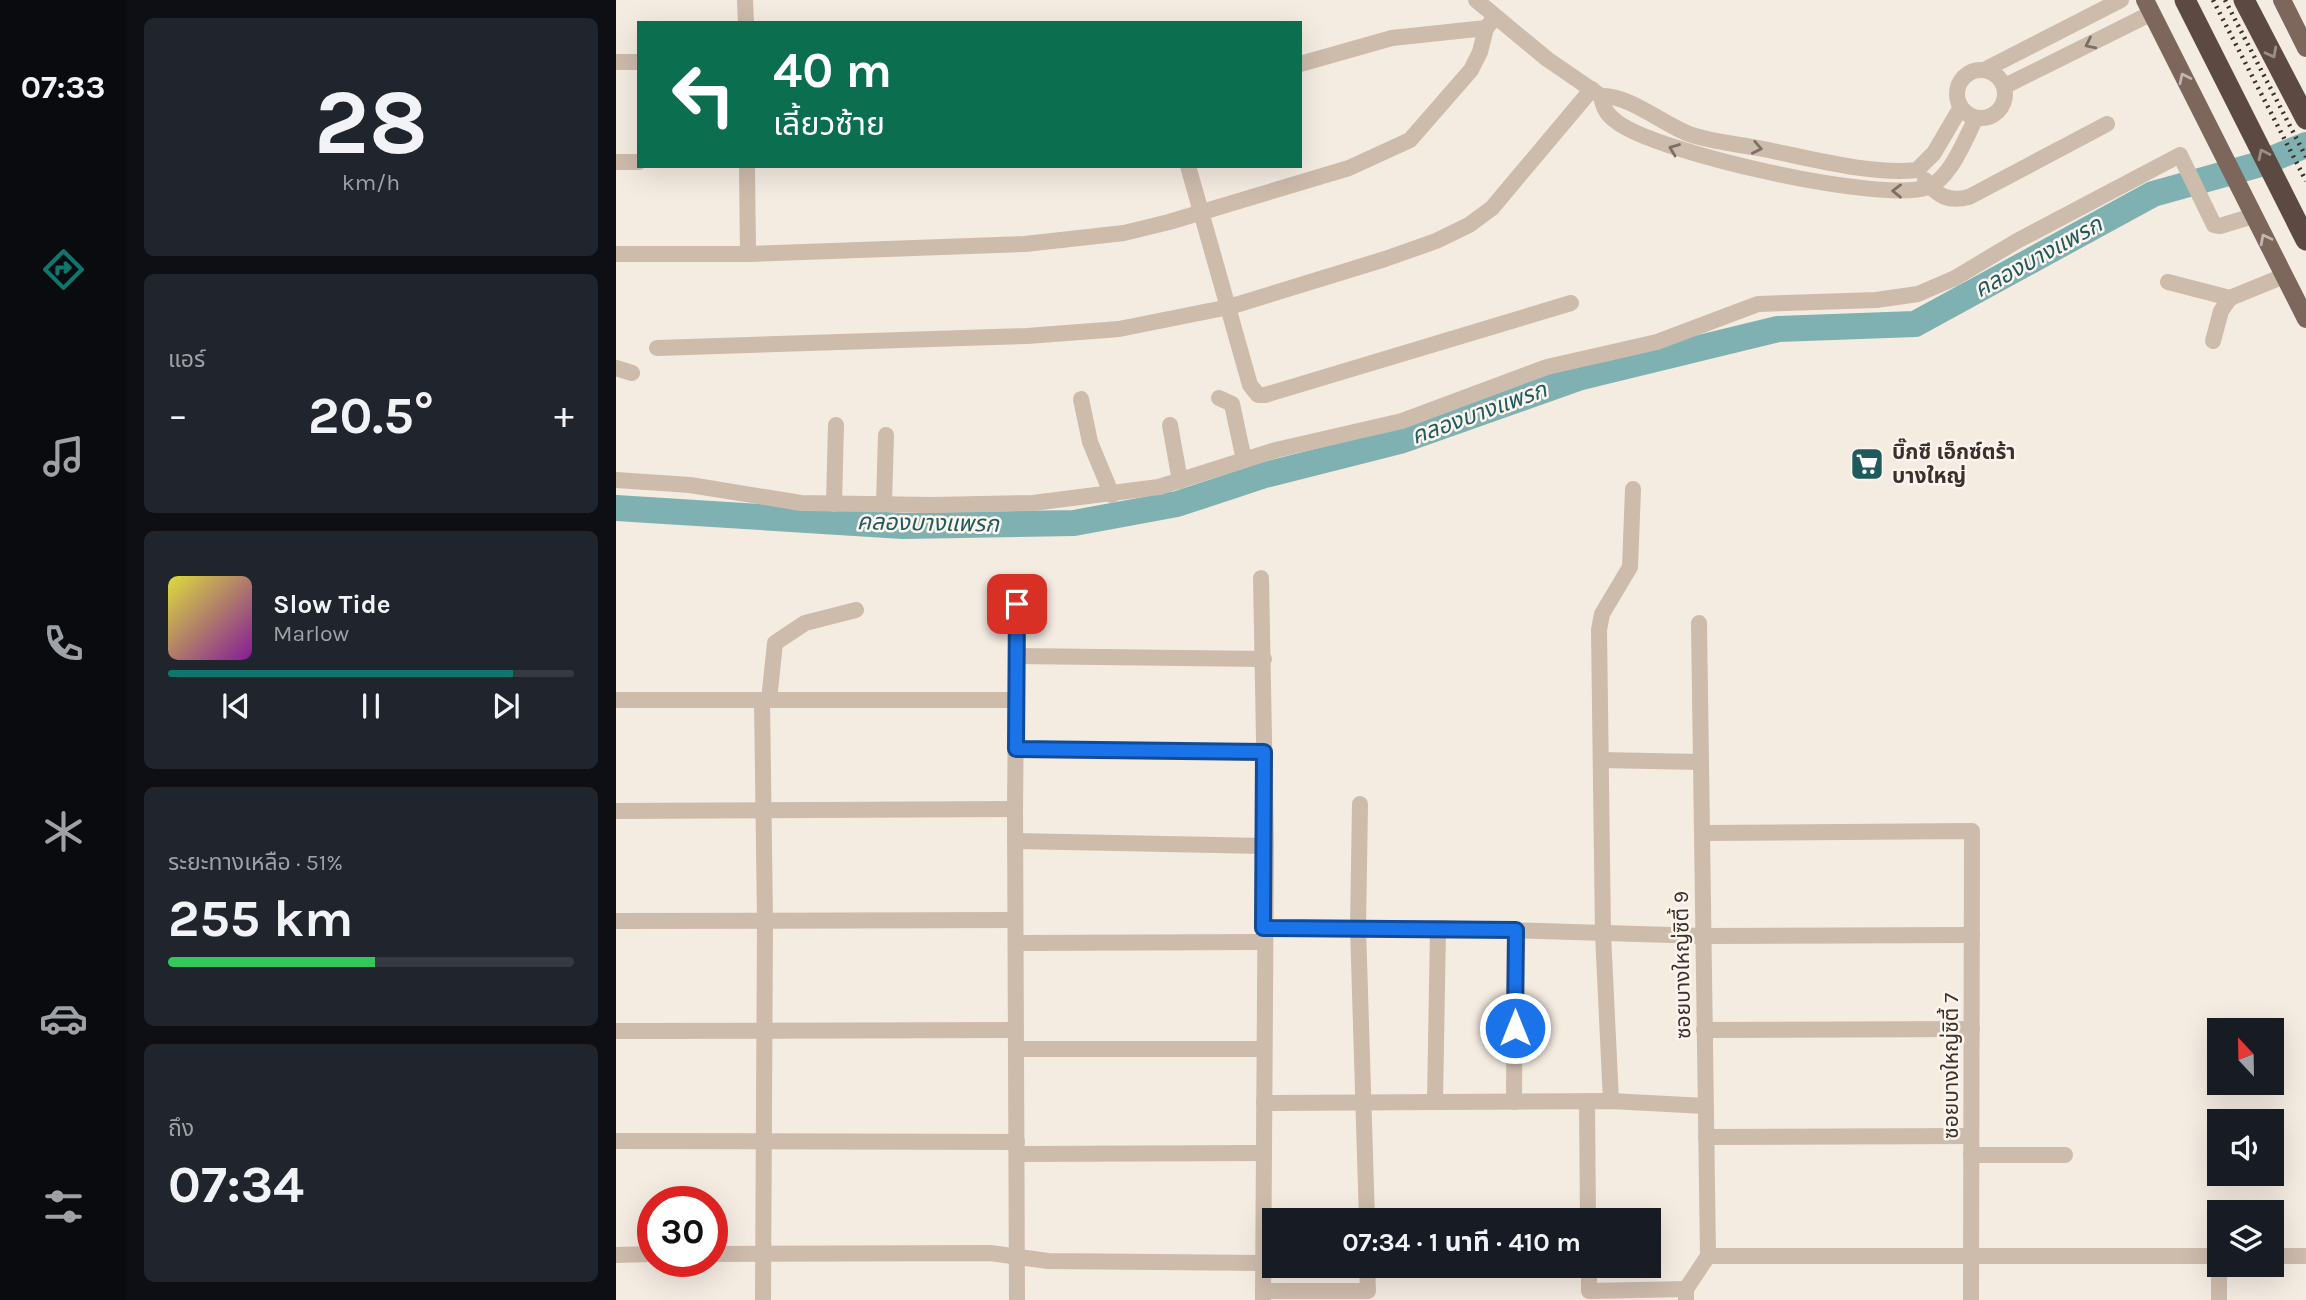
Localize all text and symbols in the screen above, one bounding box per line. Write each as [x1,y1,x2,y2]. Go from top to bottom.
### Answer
one-way arrow [2085,35,2098,49]
text: 40 m [773,42,892,99]
one-way arrow [2263,46,2277,58]
icon: left [658,49,749,140]
text: 07:33 [21,69,105,106]
text: 28 [314,70,428,176]
one-way arrow [2178,73,2192,85]
text: เลี้ยวซ้าย [773,106,885,143]
one-way arrow [1751,140,1763,155]
one-way arrow [1668,143,1680,157]
one-way arrow [2258,149,2272,161]
text: km/h [342,169,400,196]
one-way arrow [1891,183,1902,199]
water label: คลองบางแพรก [1969,210,2108,303]
one-way arrow [2260,234,2274,246]
icon: directions [39,245,88,294]
text: แอร์ [168,346,205,373]
water label: คลองบางแพรก [1408,376,1551,450]
text: 20.5° [308,385,434,446]
text: − [168,393,188,438]
text: + [554,393,574,438]
icon: music [39,432,88,481]
place label: บิ๊กซี เอ็กซ์ตร้า บางใหญ่ [1892,438,2015,488]
supermarket icon: บิ๊กซี เอ็กซ์ตร้า บางใหญ่ [1848,445,1886,483]
water label: คลองบางแพรก [857,508,1000,538]
pin [987,574,1047,634]
icon: arrive [998,585,1036,623]
text: Slow Tide [273,589,391,620]
icon: phone [39,619,88,668]
text: Marlow [273,620,349,647]
icon: previous [217,687,255,725]
icon: pause [352,687,390,725]
icon: next [487,687,525,725]
icon: climate [39,807,88,856]
text: ระยะทางเหลือ · 51% [168,849,343,876]
text: 255 km [168,888,353,949]
street label: ซอยบางใหญ่ซิตี้ 9 [1666,891,1695,1039]
position arrow [1478,991,1552,1065]
street label: ซอยบางใหญ่ซิตี้ 7 [1936,993,1963,1139]
icon: car [39,994,88,1043]
north arrow [2207,1018,2284,1096]
map controls [2207,1018,2284,1277]
button: sound [2207,1109,2284,1186]
text: ถึง [168,1115,194,1142]
text: 07:34 [168,1154,304,1215]
icon: filters [39,1182,88,1231]
speed limit sign: 30 [637,1186,728,1277]
button: layers [2207,1200,2284,1277]
text: 07:34 · 1 นาที · 410 m [1342,1227,1581,1258]

